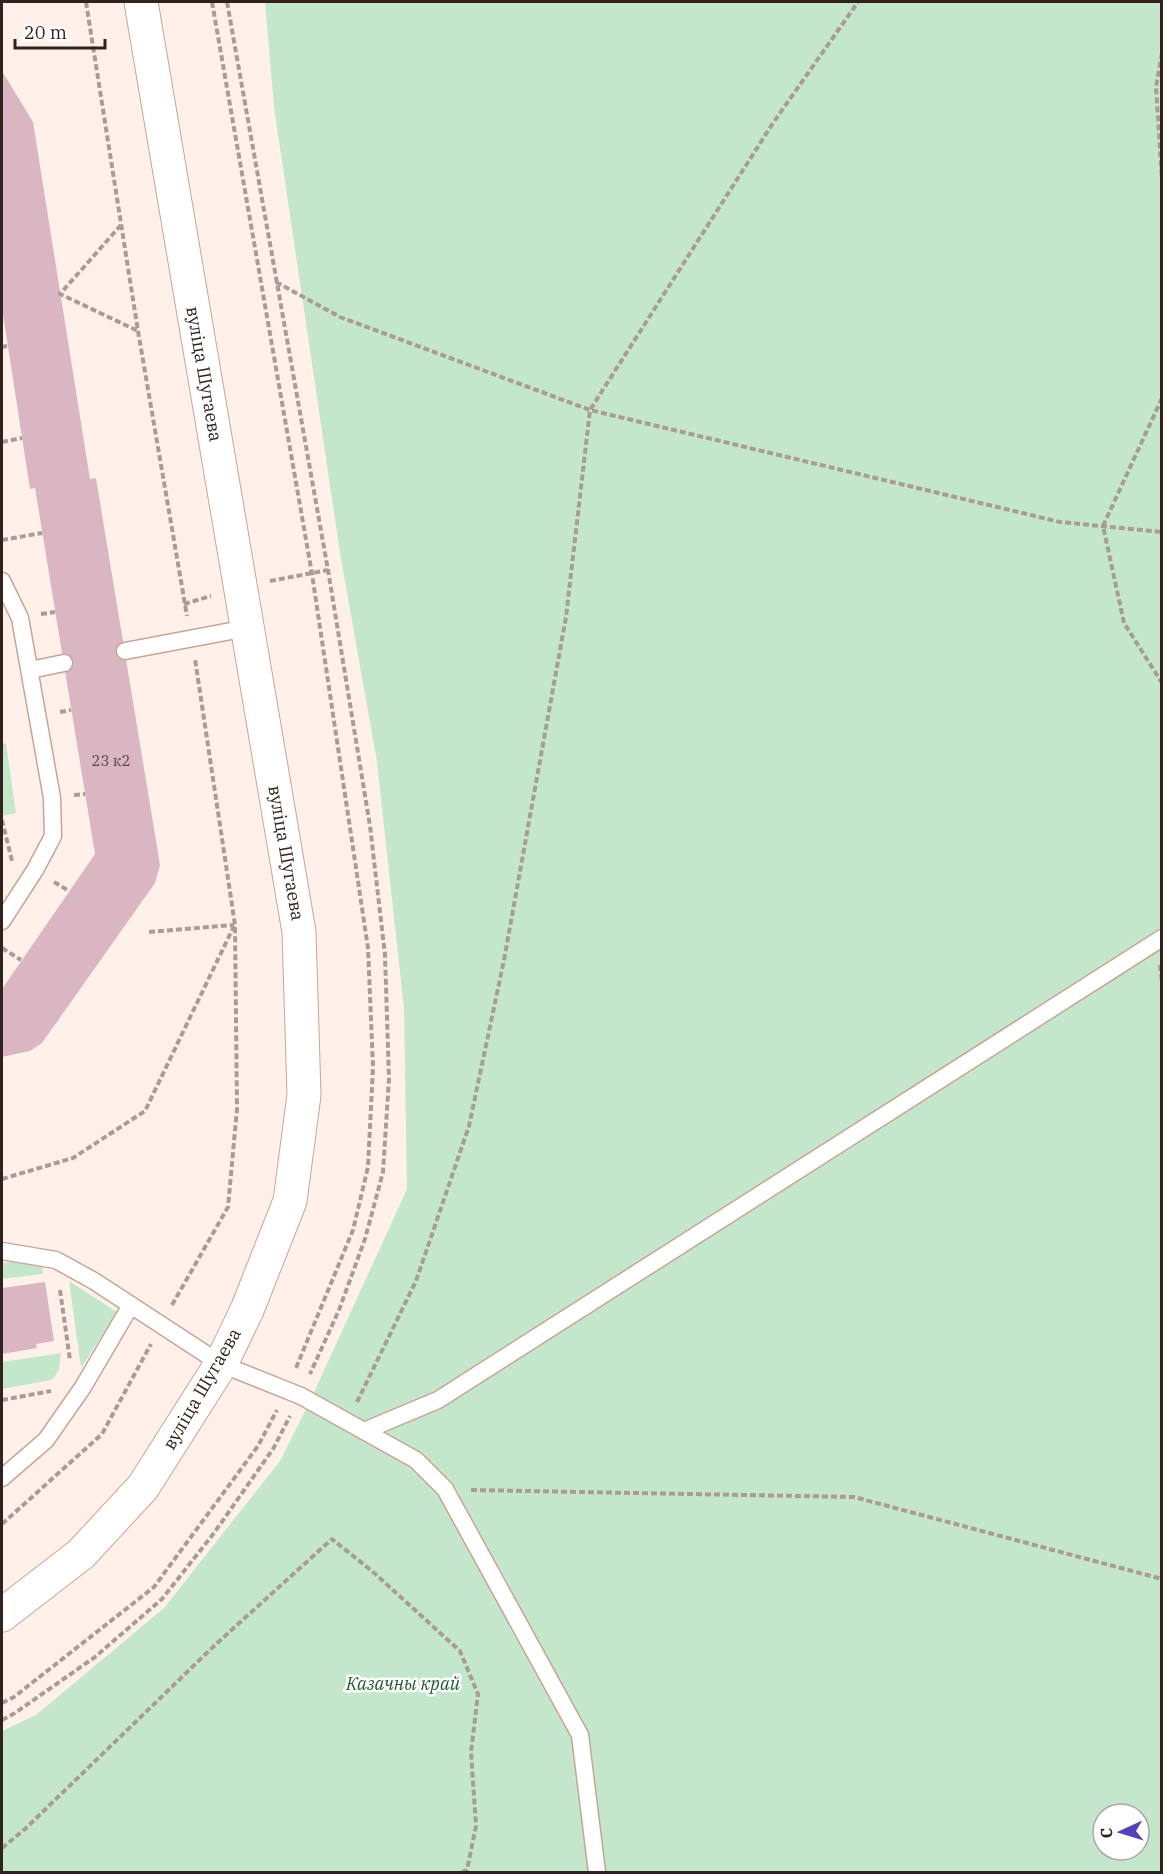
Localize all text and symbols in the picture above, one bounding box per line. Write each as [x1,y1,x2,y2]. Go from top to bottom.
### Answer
scale bar [15,12,105,50]
text: 20 m [24,21,67,44]
street label: вуліца Шугаева [181,304,228,444]
house number: 23 к2 [91,751,131,770]
street label: вуліца Шугаева [263,783,310,923]
street label: вуліца Шугаева [157,1323,246,1454]
park label: Казачны край [345,1672,461,1695]
north arrow [1091,1802,1151,1862]
text: С [1096,1827,1116,1839]

